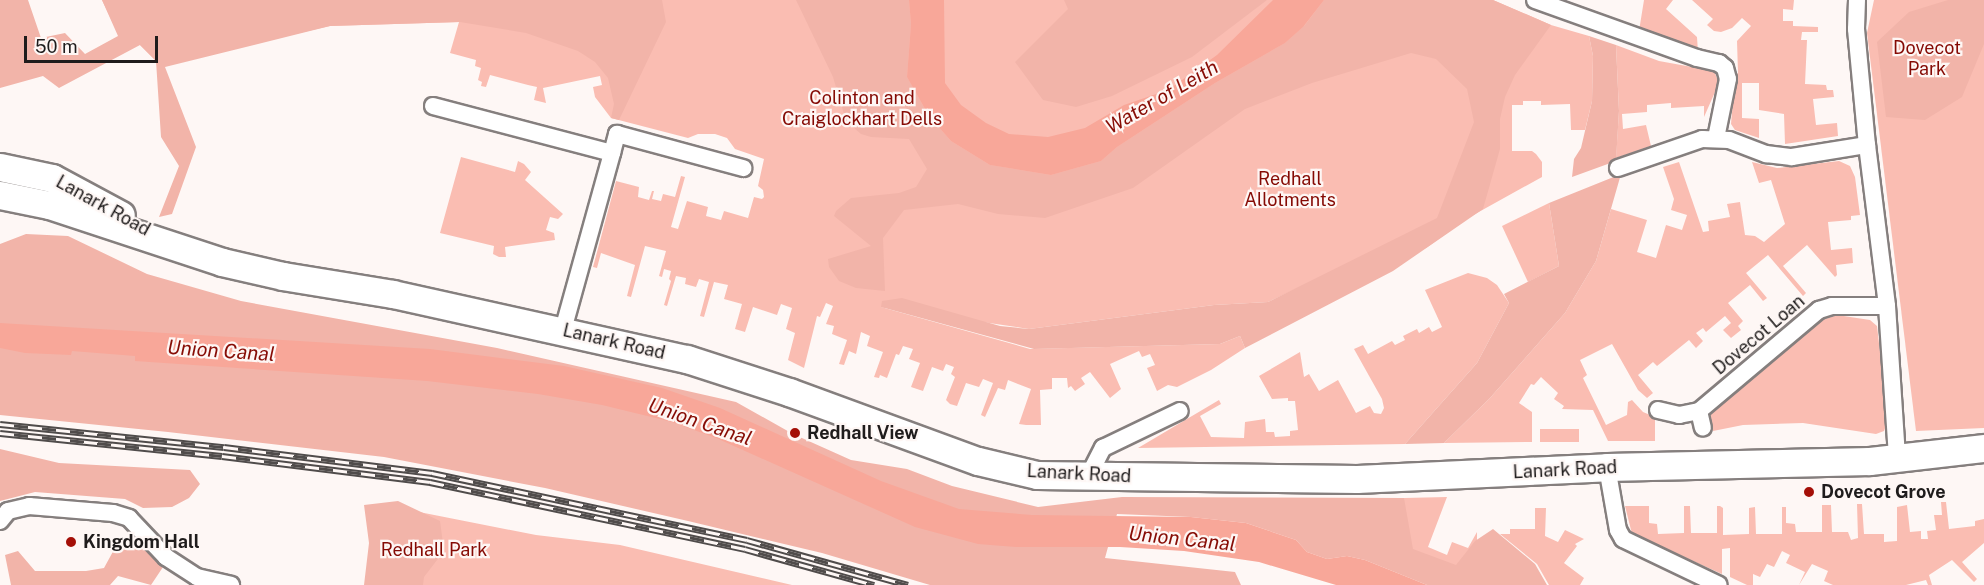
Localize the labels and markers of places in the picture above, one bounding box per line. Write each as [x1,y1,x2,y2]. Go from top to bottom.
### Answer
place label: Redhall View [807,422,919,444]
marker: Redhall View [788,426,802,440]
place label: Dovecot Grove [1821,481,1946,503]
marker: Dovecot Grove [1802,485,1816,499]
place label: Kingdom Hall [83,531,200,553]
marker: Kingdom Hall [64,535,78,549]

